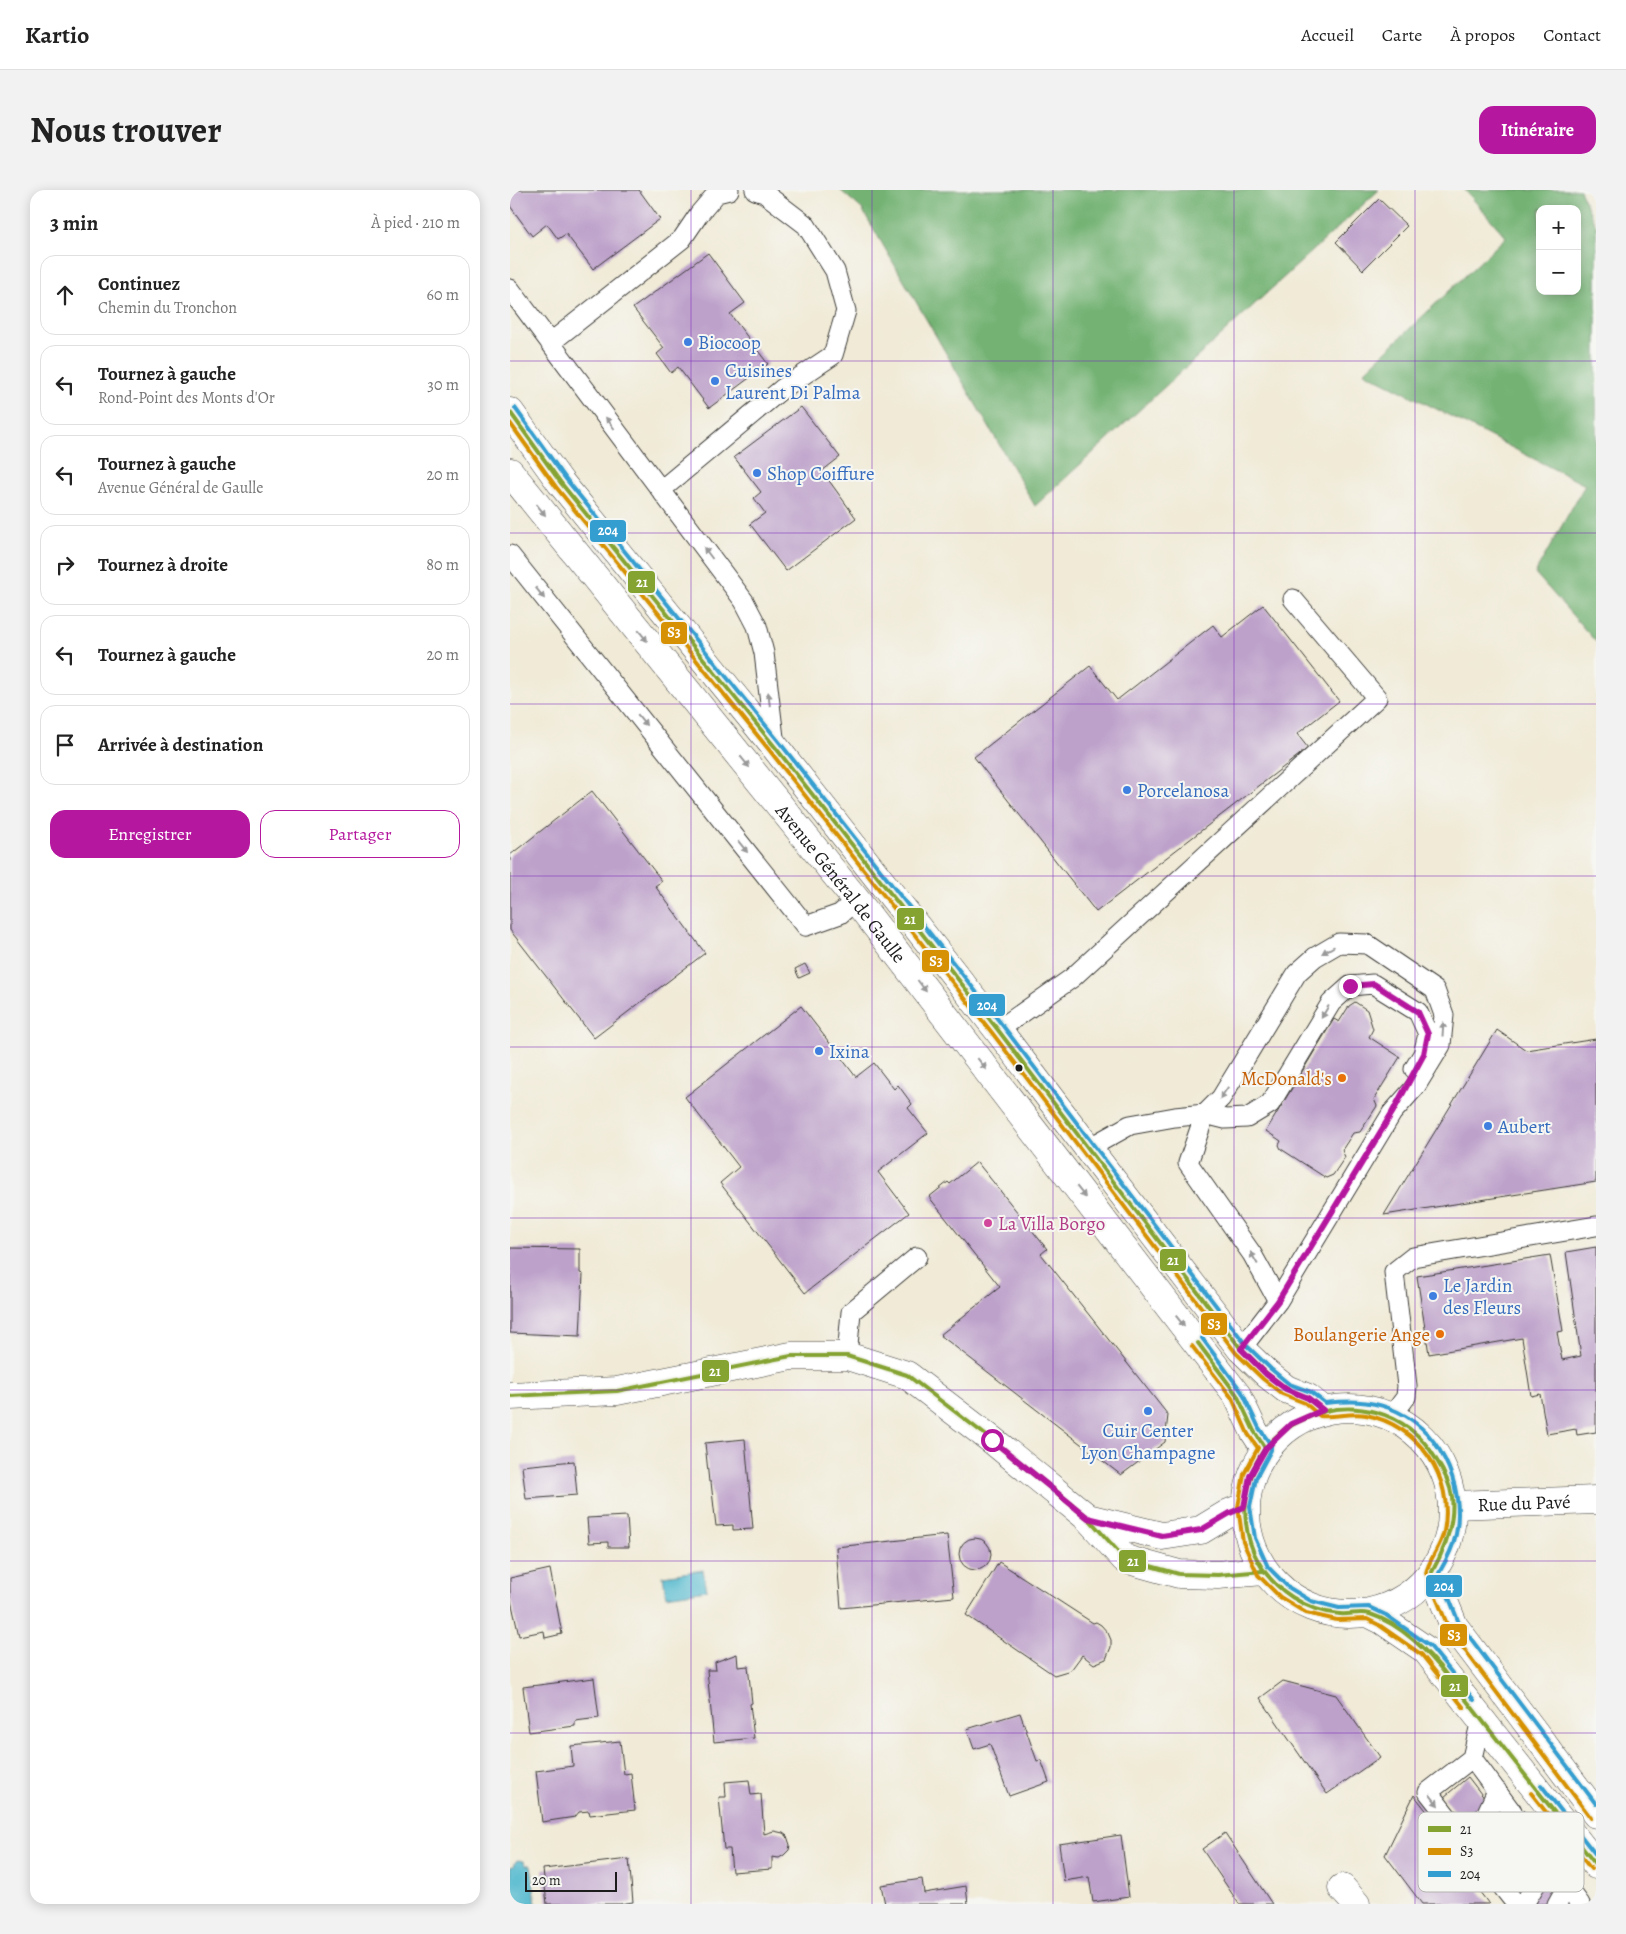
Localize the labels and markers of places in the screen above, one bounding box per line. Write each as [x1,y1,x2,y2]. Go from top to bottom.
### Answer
place label: Biocoop [698,330,761,356]
marker: Biocoop [682,336,694,348]
place label: Cuisines Laurent Di Palma [725,358,861,406]
marker: Cuisines Laurent Di Palma [709,375,721,387]
place label: Shop Coiffure [767,461,874,487]
marker: Shop Coiffure [751,467,763,479]
place label: Porcelanosa [1137,778,1229,804]
marker: Porcelanosa [1121,784,1133,796]
place label: Ixina [829,1039,870,1065]
marker: Ixina [813,1045,825,1057]
unlabelled marker [1014,1063,1024,1073]
place label: McDonald's [1241,1066,1332,1092]
marker: McDonald's [1336,1072,1348,1084]
place label: Aubert [1497,1114,1551,1140]
marker: Aubert [1482,1120,1494,1132]
place label: La Villa Borgo [998,1211,1105,1237]
marker: La Villa Borgo [982,1217,994,1229]
place label: Le Jardin des Fleurs [1443,1273,1521,1321]
marker: Le Jardin des Fleurs [1427,1290,1439,1302]
place label: Boulangerie Ange [1293,1322,1430,1348]
marker: Boulangerie Ange [1434,1328,1446,1340]
marker: Cuir Center Lyon Champagne [1142,1405,1154,1417]
place label: Cuir Center Lyon Champagne [1080,1418,1216,1466]

